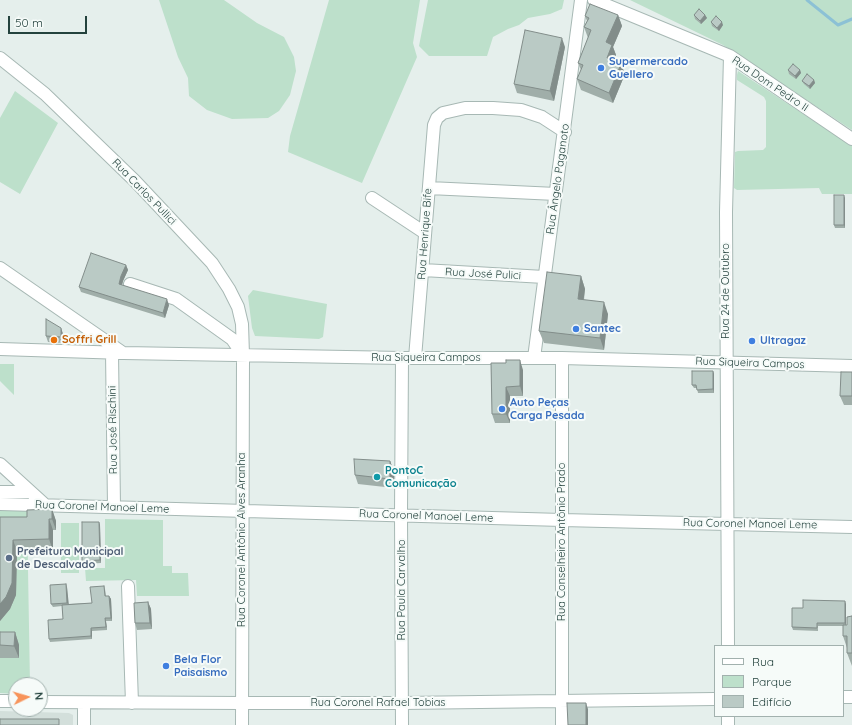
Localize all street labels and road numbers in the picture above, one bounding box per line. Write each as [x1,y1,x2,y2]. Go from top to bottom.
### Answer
street label: Rua Dom Pedro II [729,54,811,114]
street label: Rua Ângelo Paganoto [544,123,572,235]
street label: Rua Carlos Pullici [109,156,179,228]
street label: Rua Henrique Bife [415,188,435,280]
street label: Rua 24 de Outubro [719,243,733,339]
street label: Rua José Pulici [445,265,521,283]
street label: Rua Siqueira Campos [371,351,481,365]
street label: Rua Siqueira Campos [695,354,805,372]
street label: Rua José Rischini [106,386,120,474]
street label: Rua Coronel Antônio Alves Aranha [235,453,249,627]
street label: Rua Conselheiro Antônio Prado [555,463,569,621]
street label: Rua Coronel Manoel Leme [35,498,169,516]
street label: Rua Coronel Manoel Leme [359,507,493,525]
street label: Rua Coronel Manoel Leme [683,516,817,532]
street label: Rua Paula Carvalho [395,539,409,641]
street label: Rua Coronel Rafael Tobias [310,696,446,710]

